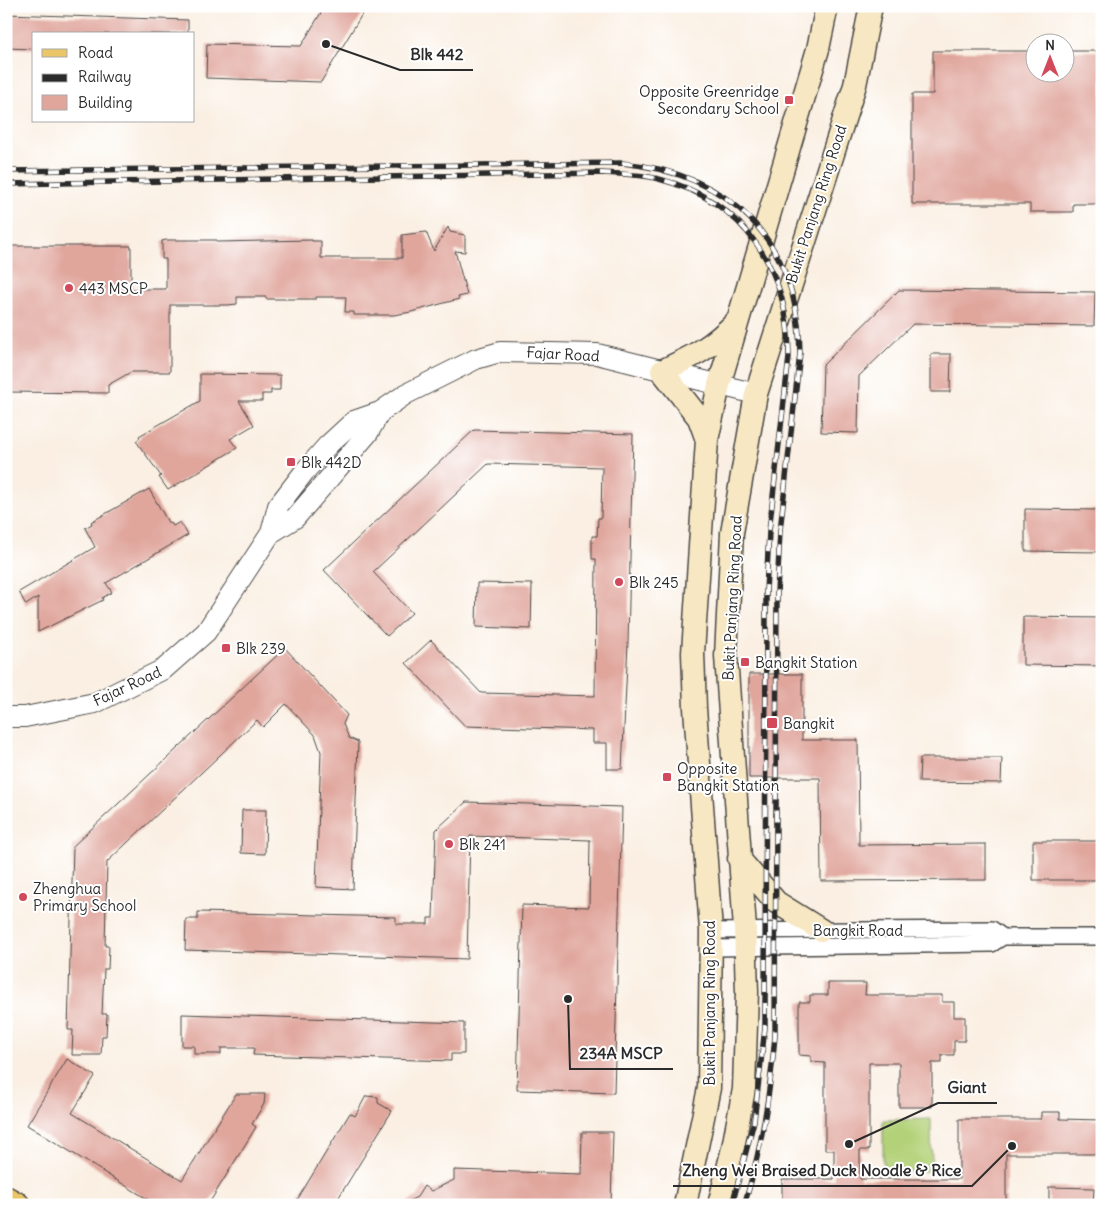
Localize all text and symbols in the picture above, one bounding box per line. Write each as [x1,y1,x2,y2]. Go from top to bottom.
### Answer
legend [32,32,195,122]
north arrow [1026,32,1076,82]
text: N [1045,36,1055,54]
callout: Blk 442 [400,39,473,70]
text: Road [78,43,113,62]
text: Blk 442 [410,44,464,64]
text: Railway [78,67,132,86]
place label: Opposite Greenridge Secondary School [639,82,779,118]
text: Building [78,93,133,112]
marker: Opposite Greenridge Secondary School [783,94,795,106]
street label: Bukit Panjang Ring Road [781,122,851,286]
place label: 443 MSCP [79,279,148,298]
marker: 443 MSCP [63,282,75,294]
street label: Fajar Road [526,343,600,365]
place label: Blk 442D [301,453,362,472]
marker: Blk 442D [285,456,297,468]
street label: Bukit Panjang Ring Road [718,515,746,681]
place label: Blk 245 [629,573,679,592]
marker: Blk 245 [613,576,625,588]
place label: Blk 239 [236,639,286,658]
marker: Blk 239 [220,642,232,654]
place label: Bangkit Station [755,653,858,672]
marker: Bangkit Station [739,656,751,668]
street label: Fajar Road [90,662,164,710]
place label: Bangkit [783,714,835,733]
marker: Bangkit [765,716,779,730]
place label: Opposite Bangkit Station [677,759,780,795]
marker: Opposite Bangkit Station [661,771,673,783]
place label: Blk 241 [459,835,506,854]
marker: Blk 241 [443,838,455,850]
place label: Zhenghua Primary School [33,879,136,915]
marker: Zhenghua Primary School [17,891,29,903]
street label: Bukit Panjang Ring Road [700,920,719,1086]
street label: Bangkit Road [813,921,903,940]
callout: 234A MSCP [570,1038,673,1069]
text: 234A MSCP [579,1043,663,1063]
callout: Giant [938,1072,997,1103]
text: Giant [948,1077,987,1097]
callout: Zheng Wei Braised Duck Noodle & Rice [673,1155,972,1186]
text: Zheng Wei Braised Duck Noodle & Rice [683,1160,962,1181]

